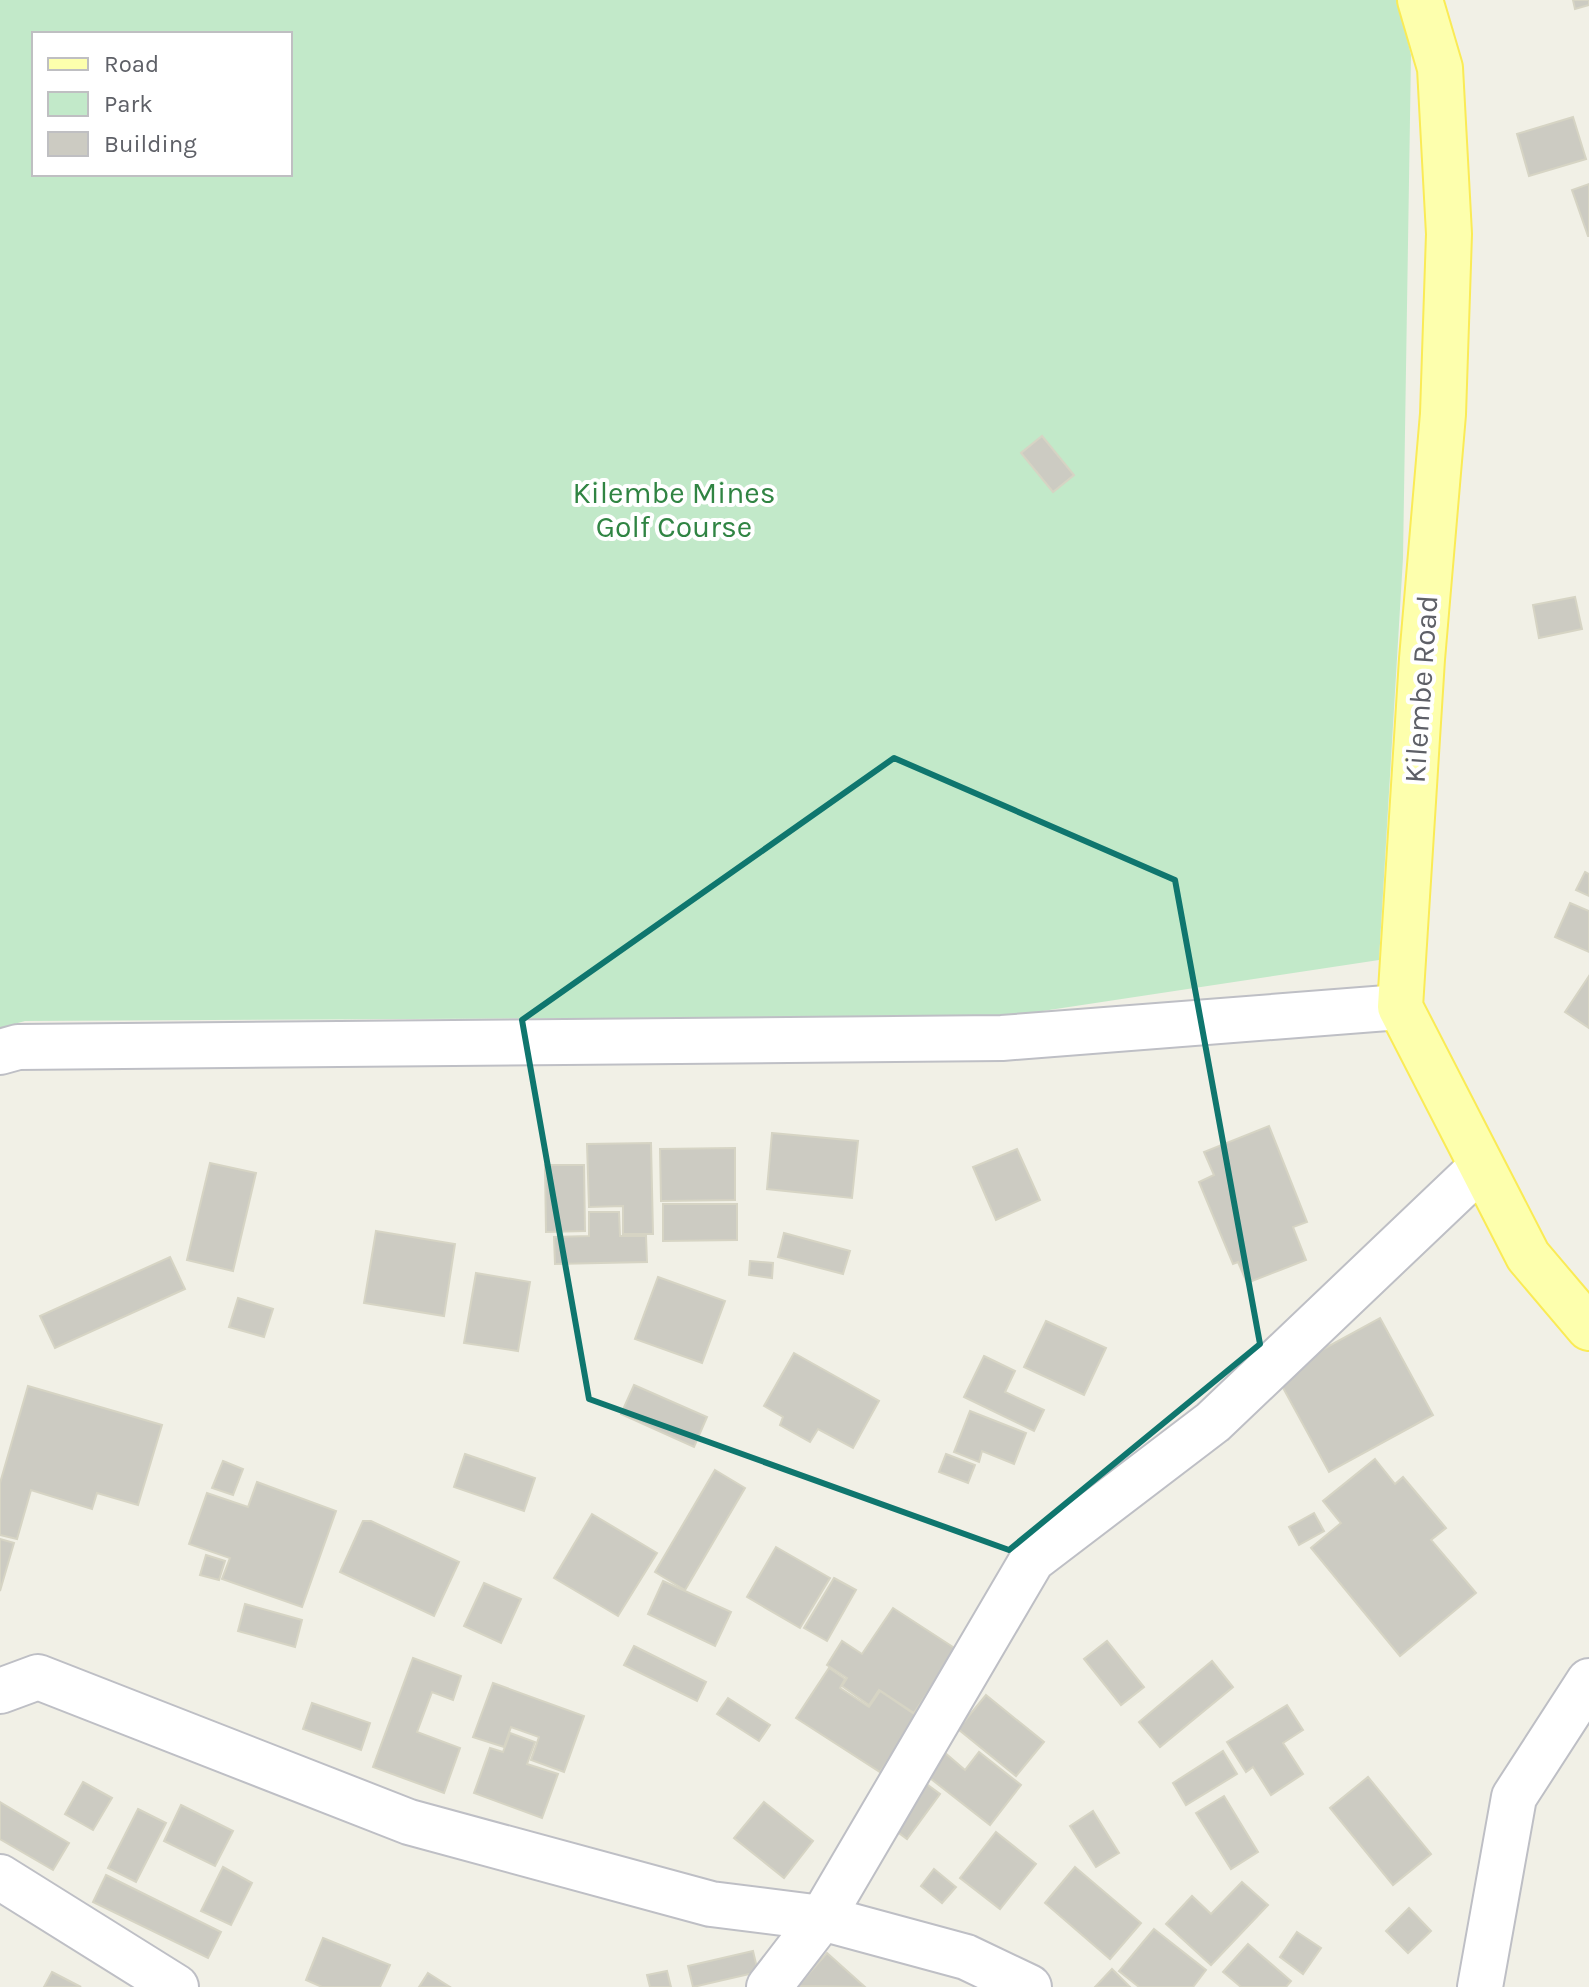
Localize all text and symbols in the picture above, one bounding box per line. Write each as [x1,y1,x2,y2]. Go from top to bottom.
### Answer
legend [32,32,292,176]
text: Road [104,50,159,78]
text: Park [104,90,153,118]
text: Building [104,130,197,158]
park label: Kilembe Mines Golf Course [573,475,775,545]
street label: Kilembe Road [1396,594,1446,784]

